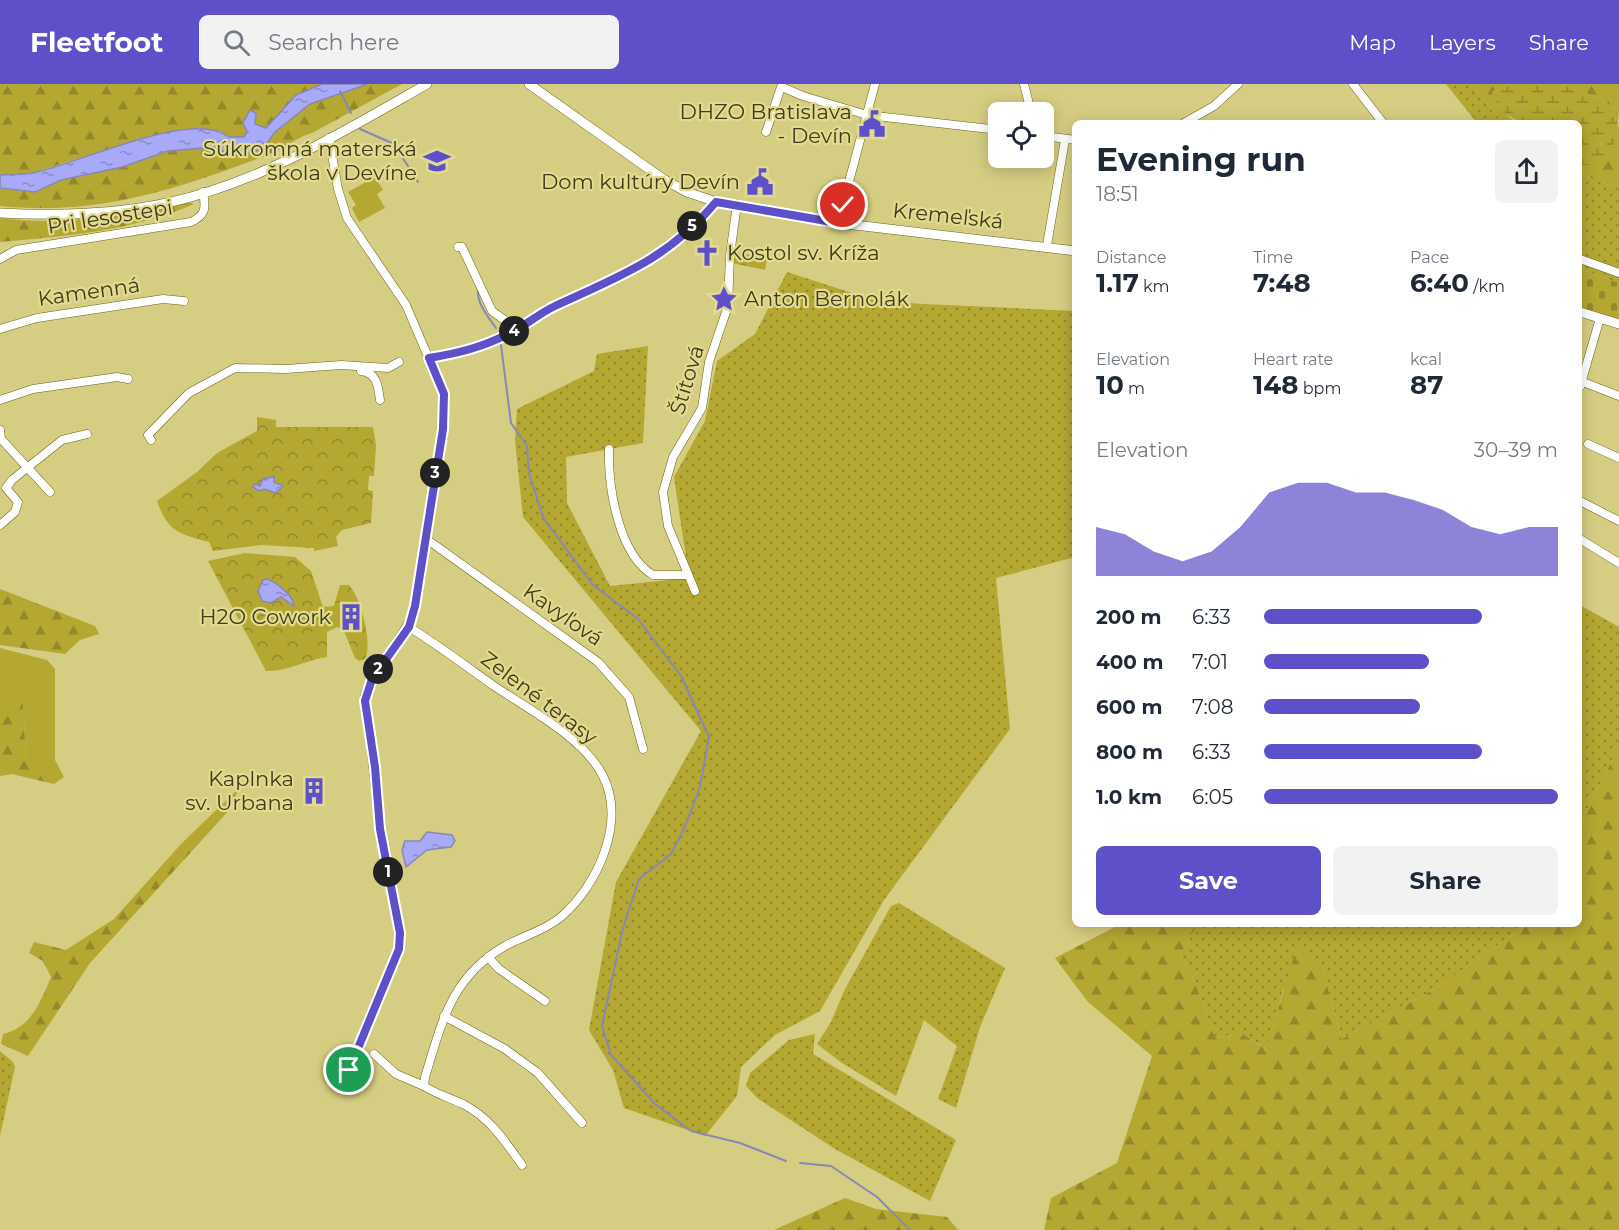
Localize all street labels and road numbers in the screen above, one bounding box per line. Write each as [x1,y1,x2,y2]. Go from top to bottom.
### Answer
street label: Pri lesostepi [45,194,174,239]
street label: Kremeľská [891,197,1005,234]
street label: Kamenná [36,272,142,311]
street label: Štítová [664,342,709,418]
street label: Kavyľová [519,578,608,651]
street label: Zelené terasy [476,646,603,750]

